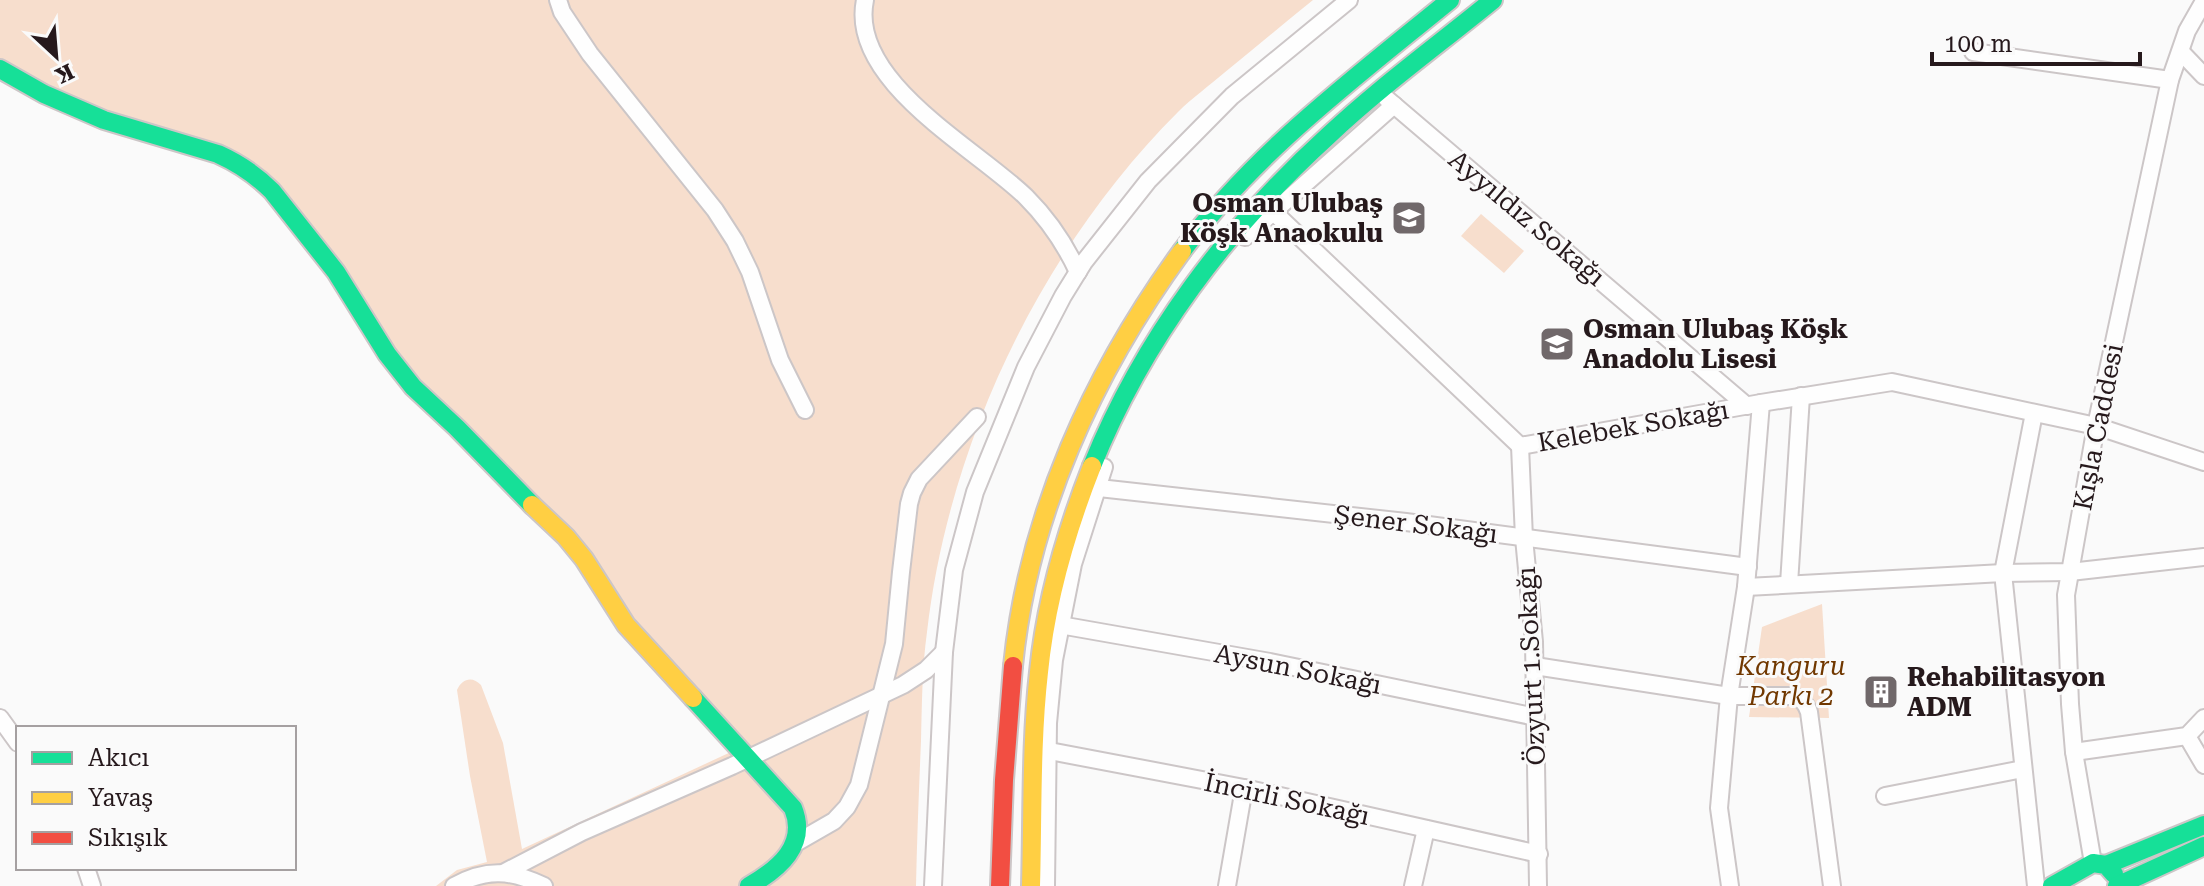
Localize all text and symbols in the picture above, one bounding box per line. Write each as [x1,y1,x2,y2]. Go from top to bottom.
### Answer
north arrow [16,16,96,96]
scale bar [1932,16,2140,66]
text: 100 m [1944,30,2012,58]
text: K [51,59,78,89]
street label: Ayyıldız Sokağı [1443,144,1611,292]
place label: Osman Ulubaş Köşk Anaokulu [1180,188,1383,248]
school or university icon: Osman Ulubaş Köşk Anaokulu [1390,199,1428,237]
place label: Osman Ulubaş Köşk Anadolu Lisesi [1583,314,1848,374]
school or university icon: Osman Ulubaş Köşk Anadolu Lisesi [1538,325,1576,363]
street label: Kışla Caddesi [2067,341,2129,513]
street label: Kelebek Sokağı [1535,394,1731,458]
street label: Şener Sokağı [1333,499,1499,549]
street label: Özyurt 1.Sokağı [1510,566,1551,766]
street label: Aysun Sokağı [1212,638,1384,700]
park label: Kanguru Parkı 2 [1735,651,1846,711]
place label: Rehabilitasyon ADM [1907,662,2105,722]
building icon: Rehabilitasyon ADM [1862,673,1900,711]
legend [16,726,296,870]
text: Akıcı [88,744,149,772]
street label: İncirli Sokağı [1202,766,1373,831]
text: Yavaş [88,784,153,812]
text: Sıkışık [88,824,168,852]

